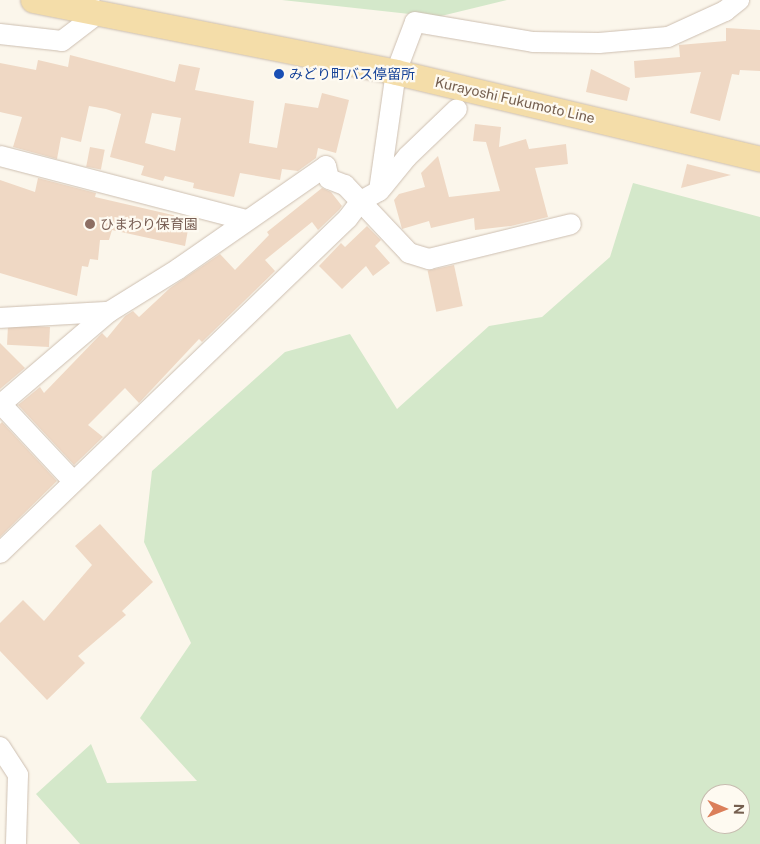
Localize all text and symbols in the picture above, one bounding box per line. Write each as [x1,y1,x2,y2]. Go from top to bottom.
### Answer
place label: みどり町バス停留所 [289,66,415,82]
marker: みどり町バス停留所 [273,68,285,80]
street label: Kurayoshi Fukumoto Line [433,73,597,127]
place label: ひまわり保育園 [100,216,198,232]
marker: ひまわり保育園 [84,218,96,230]
north arrow [700,784,750,834]
text: N [731,804,747,815]

